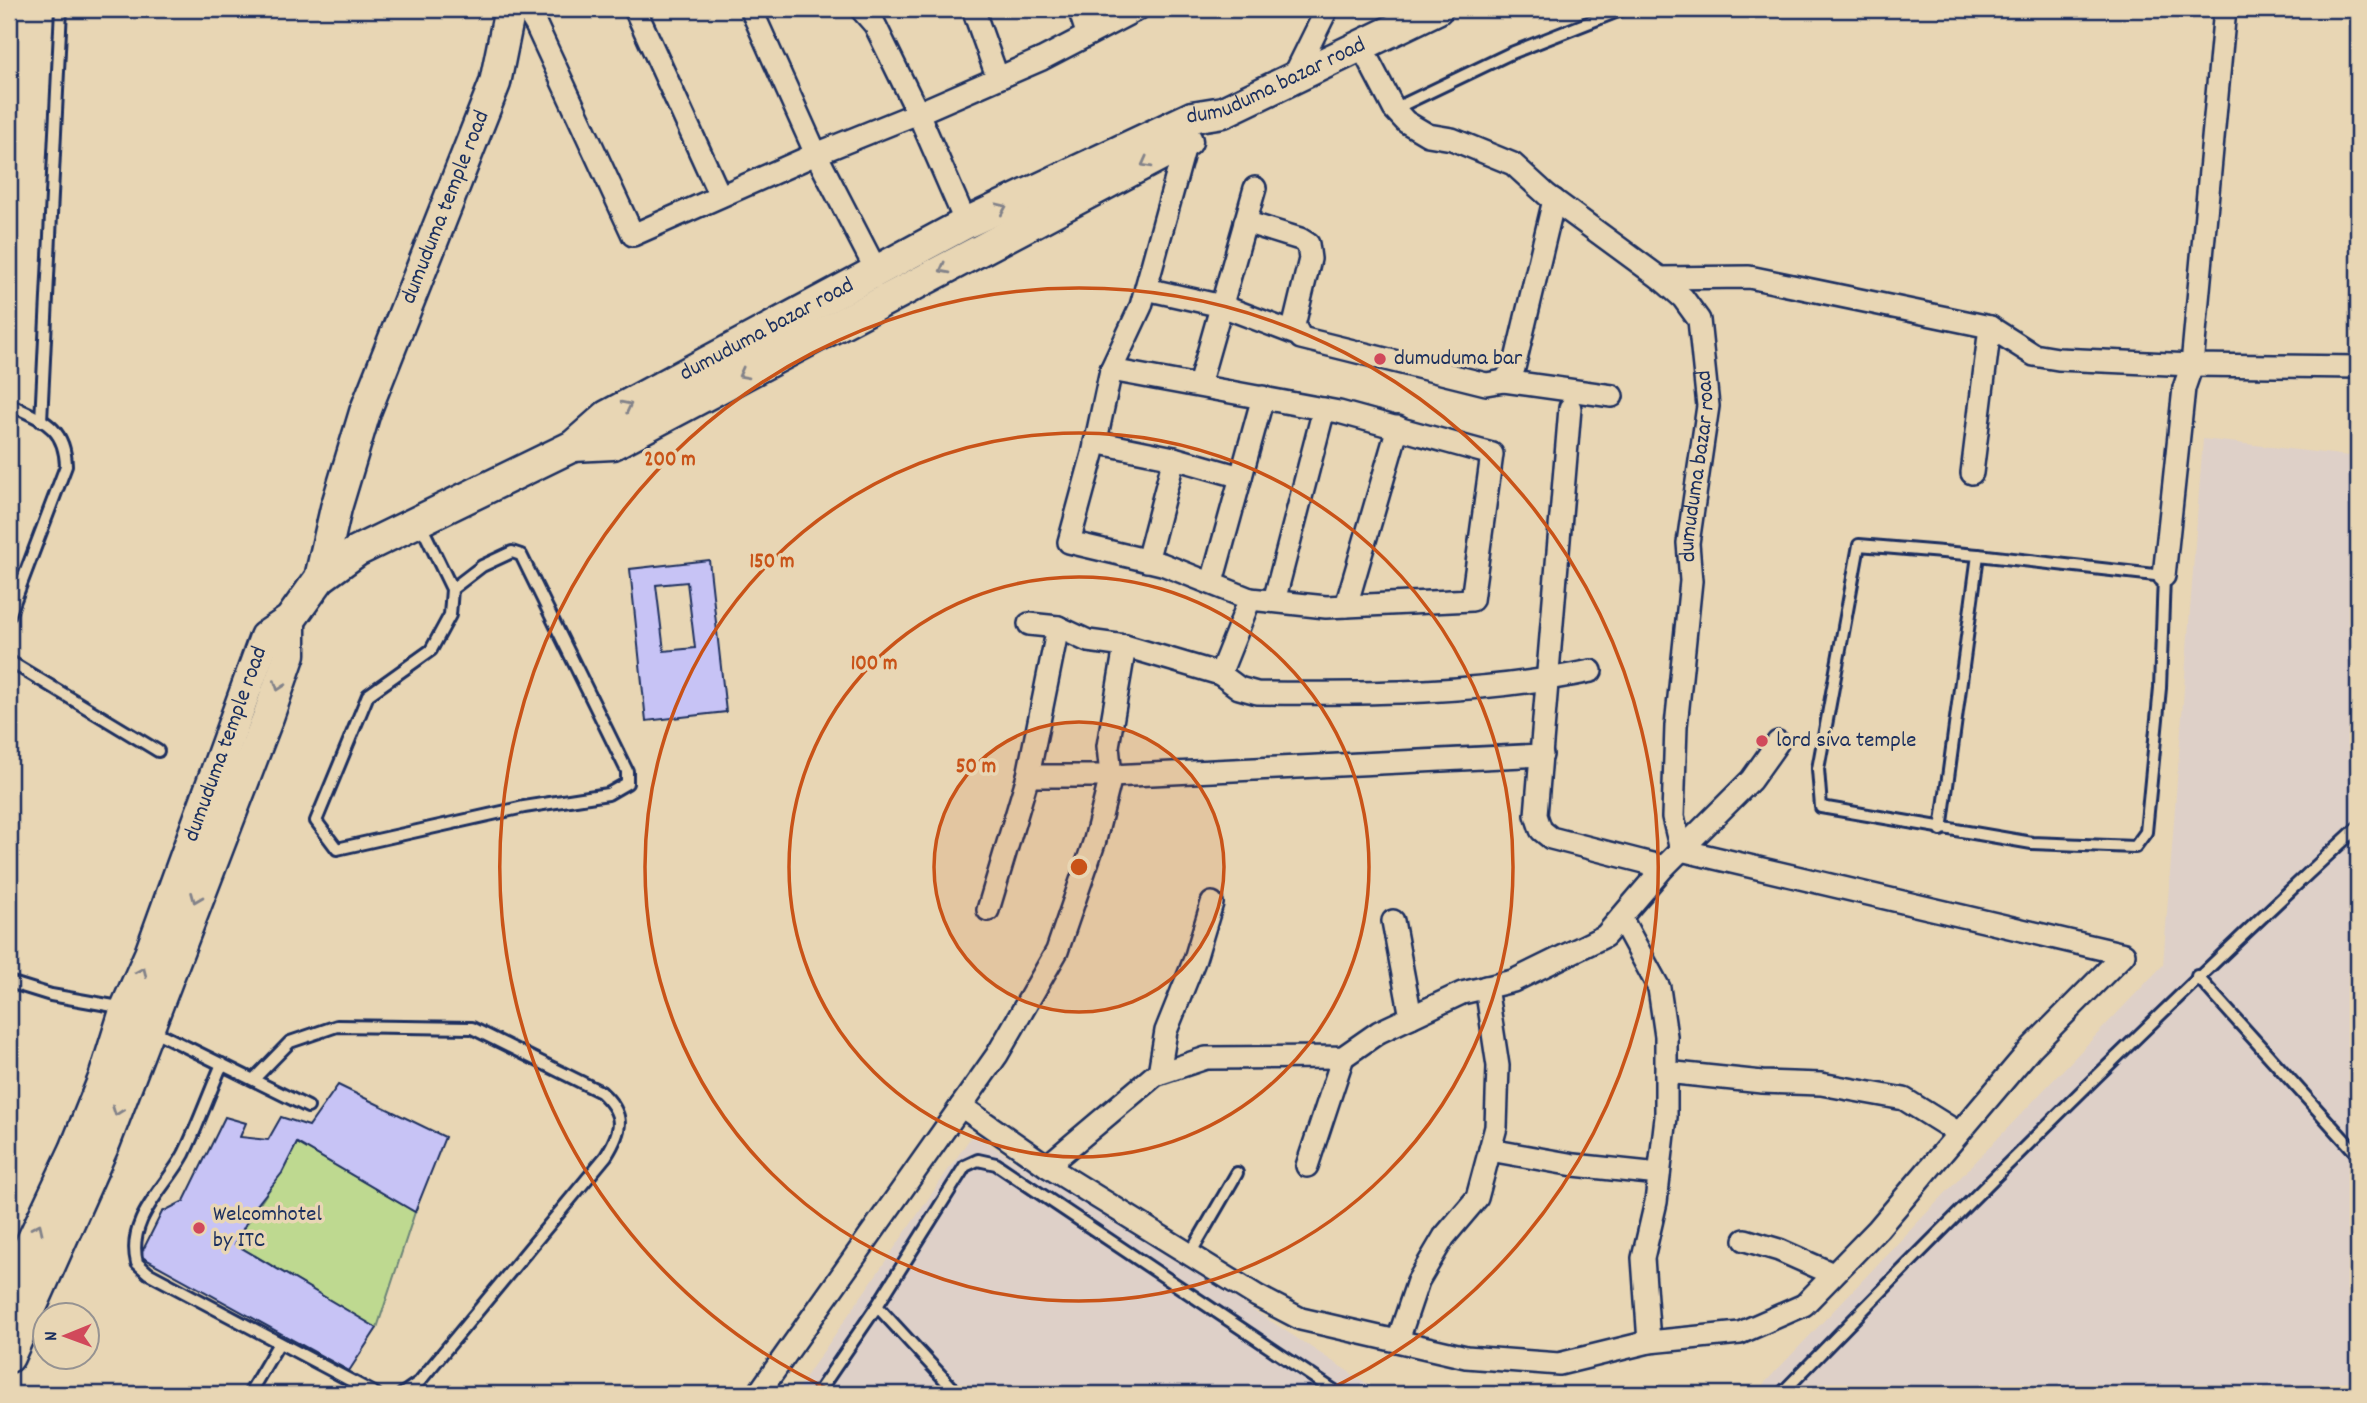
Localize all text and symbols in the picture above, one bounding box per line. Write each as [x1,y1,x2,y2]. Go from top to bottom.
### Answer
street label: dumuduma bazar road [1184,29,1372,134]
street label: dumuduma temple road [393,106,499,309]
one-way arrow [1141,155,1153,168]
one-way arrow [994,202,1007,216]
one-way arrow [939,260,951,274]
street label: dumuduma bazar road [674,270,860,390]
place label: dumuduma bar [1394,343,1523,376]
marker: dumuduma bar [1372,351,1388,367]
one-way arrow [738,366,750,380]
street label: dumuduma bazar road [1671,369,1725,563]
one-way arrow [620,400,633,414]
text: 200 m [644,446,696,476]
text: 150 m [749,548,795,578]
street label: dumuduma temple road [176,642,277,846]
text: 100 m [851,650,897,680]
one-way arrow [273,679,287,692]
place label: lord siva temple [1776,725,1916,758]
marker: lord siva temple [1754,733,1770,749]
text: 50 m [956,753,996,783]
centre of rings [1067,855,1091,879]
one-way arrow [191,892,205,904]
one-way arrow [134,967,148,979]
one-way arrow [111,1105,125,1117]
place label: Welcomhotel by ITC [213,1199,322,1258]
marker: Welcomhotel by ITC [191,1220,207,1236]
one-way arrow [30,1223,44,1235]
north arrow [32,1302,102,1372]
text: N [39,1331,66,1341]

